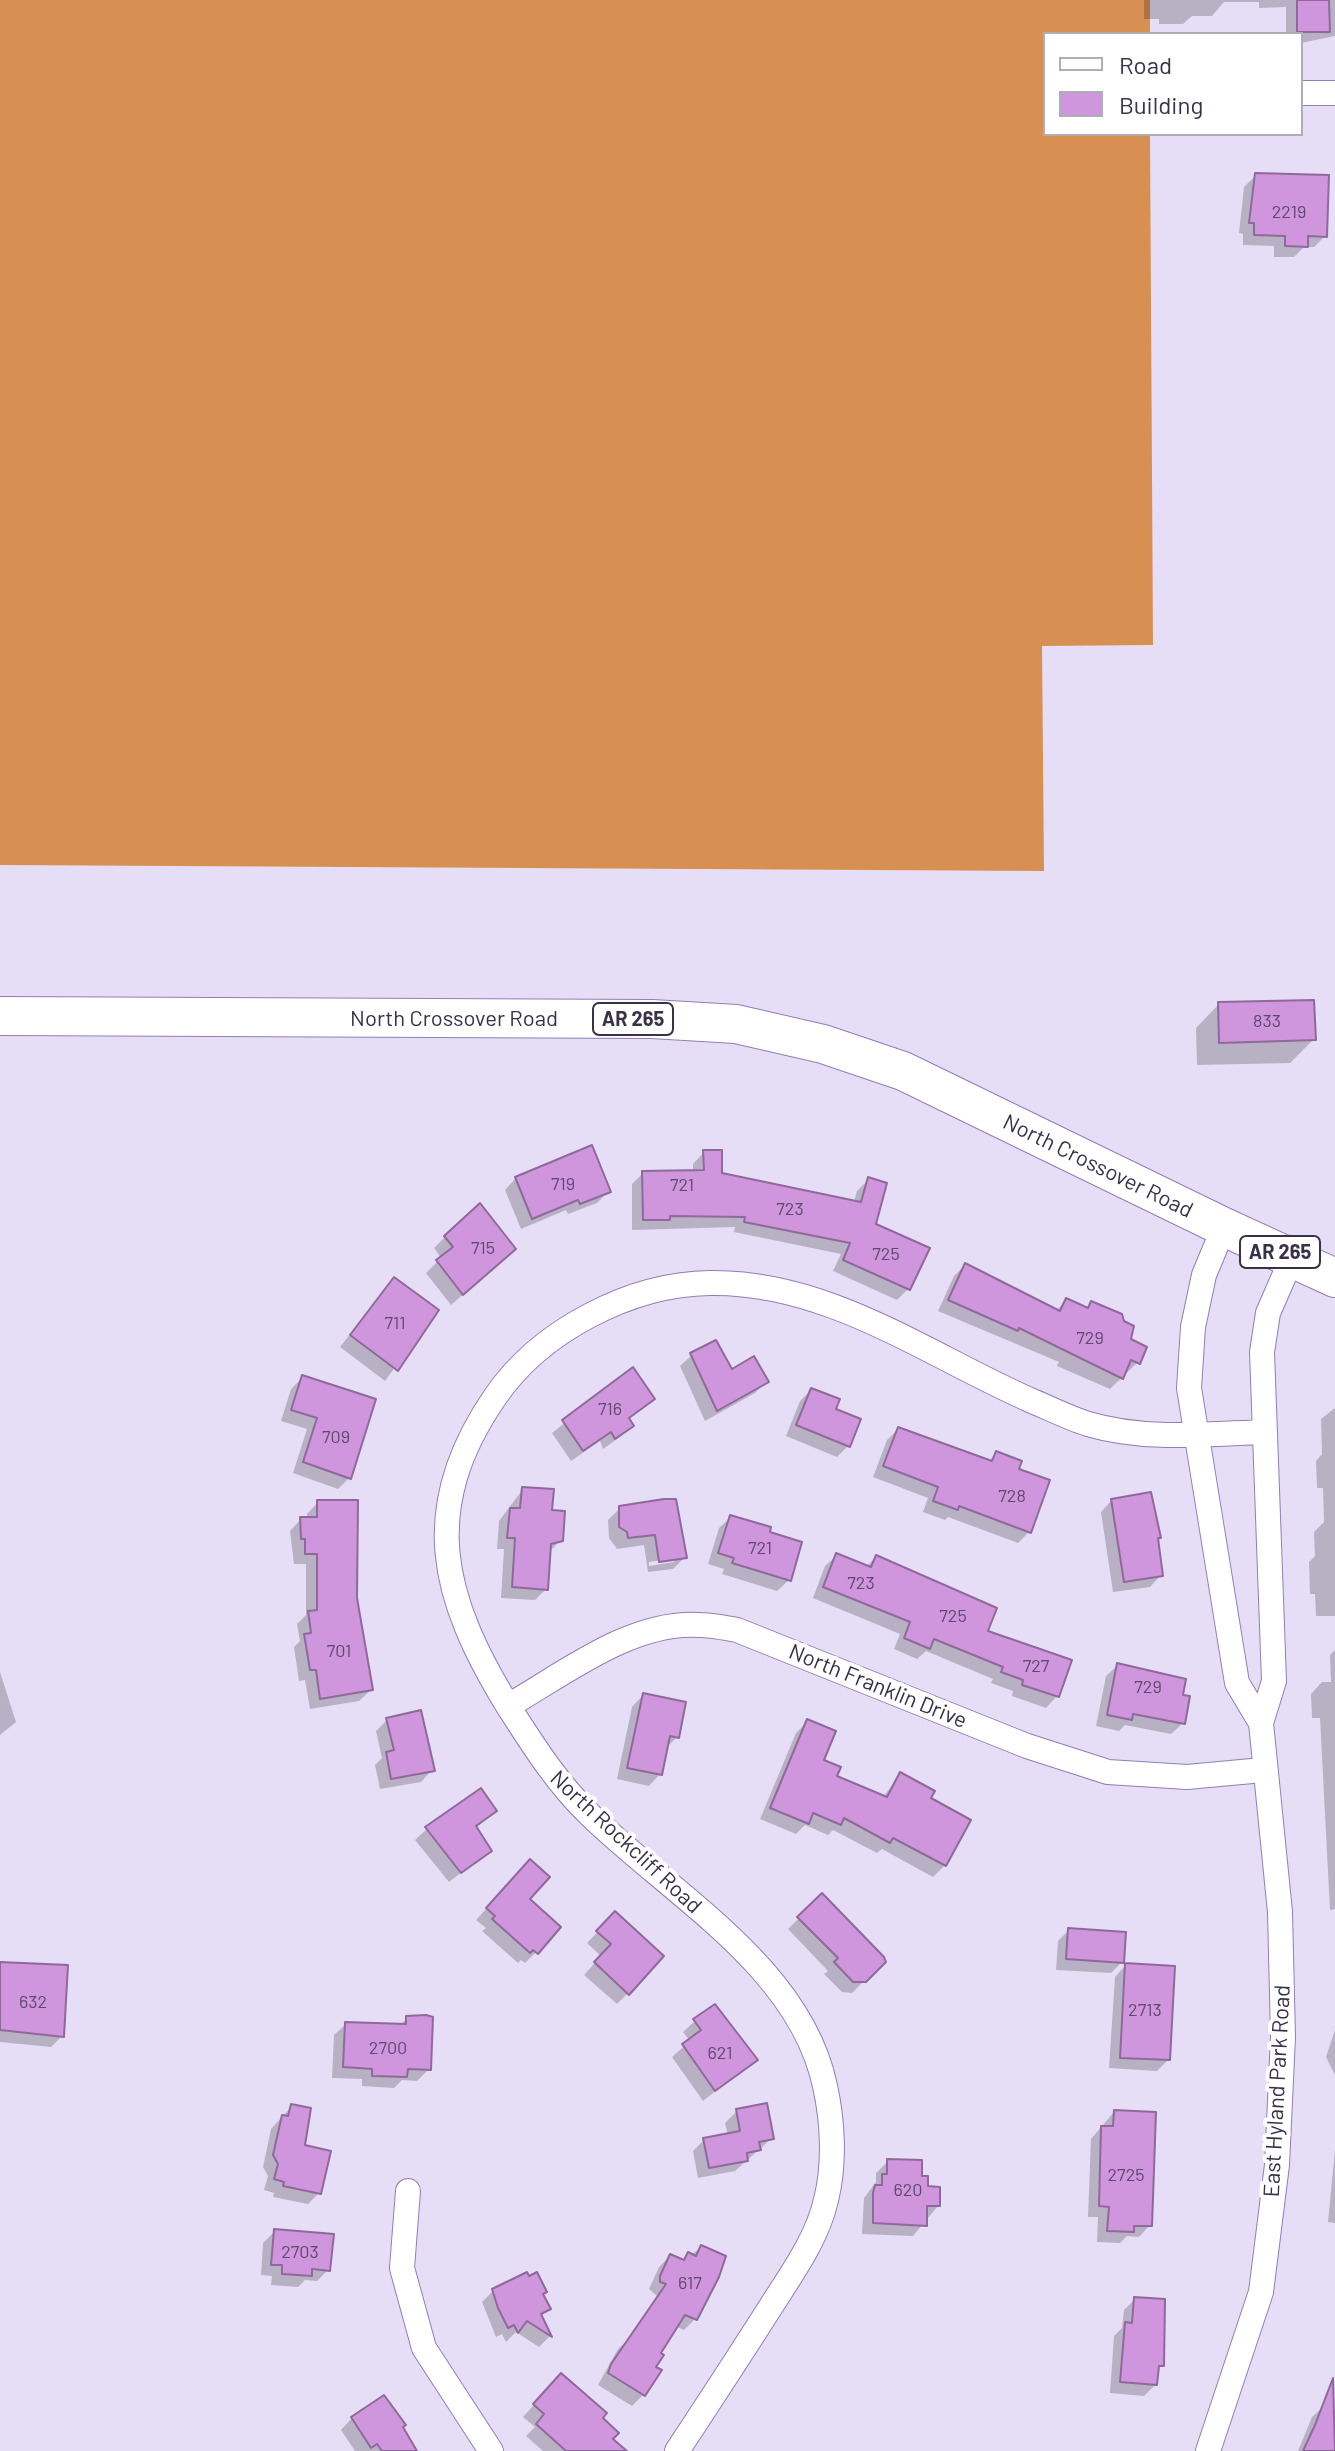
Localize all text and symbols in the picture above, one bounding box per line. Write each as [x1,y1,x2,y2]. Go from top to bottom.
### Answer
legend [1043,32,1303,136]
text: Road [1119,50,1172,79]
text: Building [1119,90,1203,119]
house number: 2219 [1272,201,1306,223]
road number: AR 265 [593,1003,673,1035]
street label: North Crossover Road [350,1006,558,1032]
house number: 833 [1253,1010,1281,1032]
street label: North Crossover Road [999,1109,1197,1223]
house number: 719 [551,1173,575,1195]
house number: 721 [670,1174,694,1196]
house number: 723 [776,1198,804,1220]
road number: AR 265 [1240,1236,1320,1268]
house number: 715 [471,1237,495,1259]
house number: 725 [872,1243,900,1265]
house number: 711 [384,1312,406,1334]
house number: 729 [1076,1327,1104,1349]
house number: 716 [598,1398,622,1420]
house number: 709 [322,1426,350,1448]
house number: 728 [998,1485,1026,1507]
house number: 721 [748,1537,772,1559]
house number: 723 [847,1572,875,1594]
house number: 725 [939,1605,967,1627]
street label: North Franklin Drive [785,1638,971,1734]
house number: 701 [327,1640,351,1662]
house number: 727 [1023,1655,1049,1677]
house number: 729 [1134,1676,1162,1698]
street label: North Rockcliff Road [545,1765,707,1919]
street label: East Hyland Park Road [1258,1984,1296,2198]
house number: 632 [19,1991,47,2013]
house number: 2713 [1128,1999,1162,2021]
house number: 2700 [369,2037,407,2059]
house number: 621 [708,2042,732,2064]
house number: 2725 [1107,2164,1145,2186]
house number: 620 [893,2179,923,2201]
house number: 2703 [281,2241,319,2263]
house number: 617 [678,2272,702,2294]

